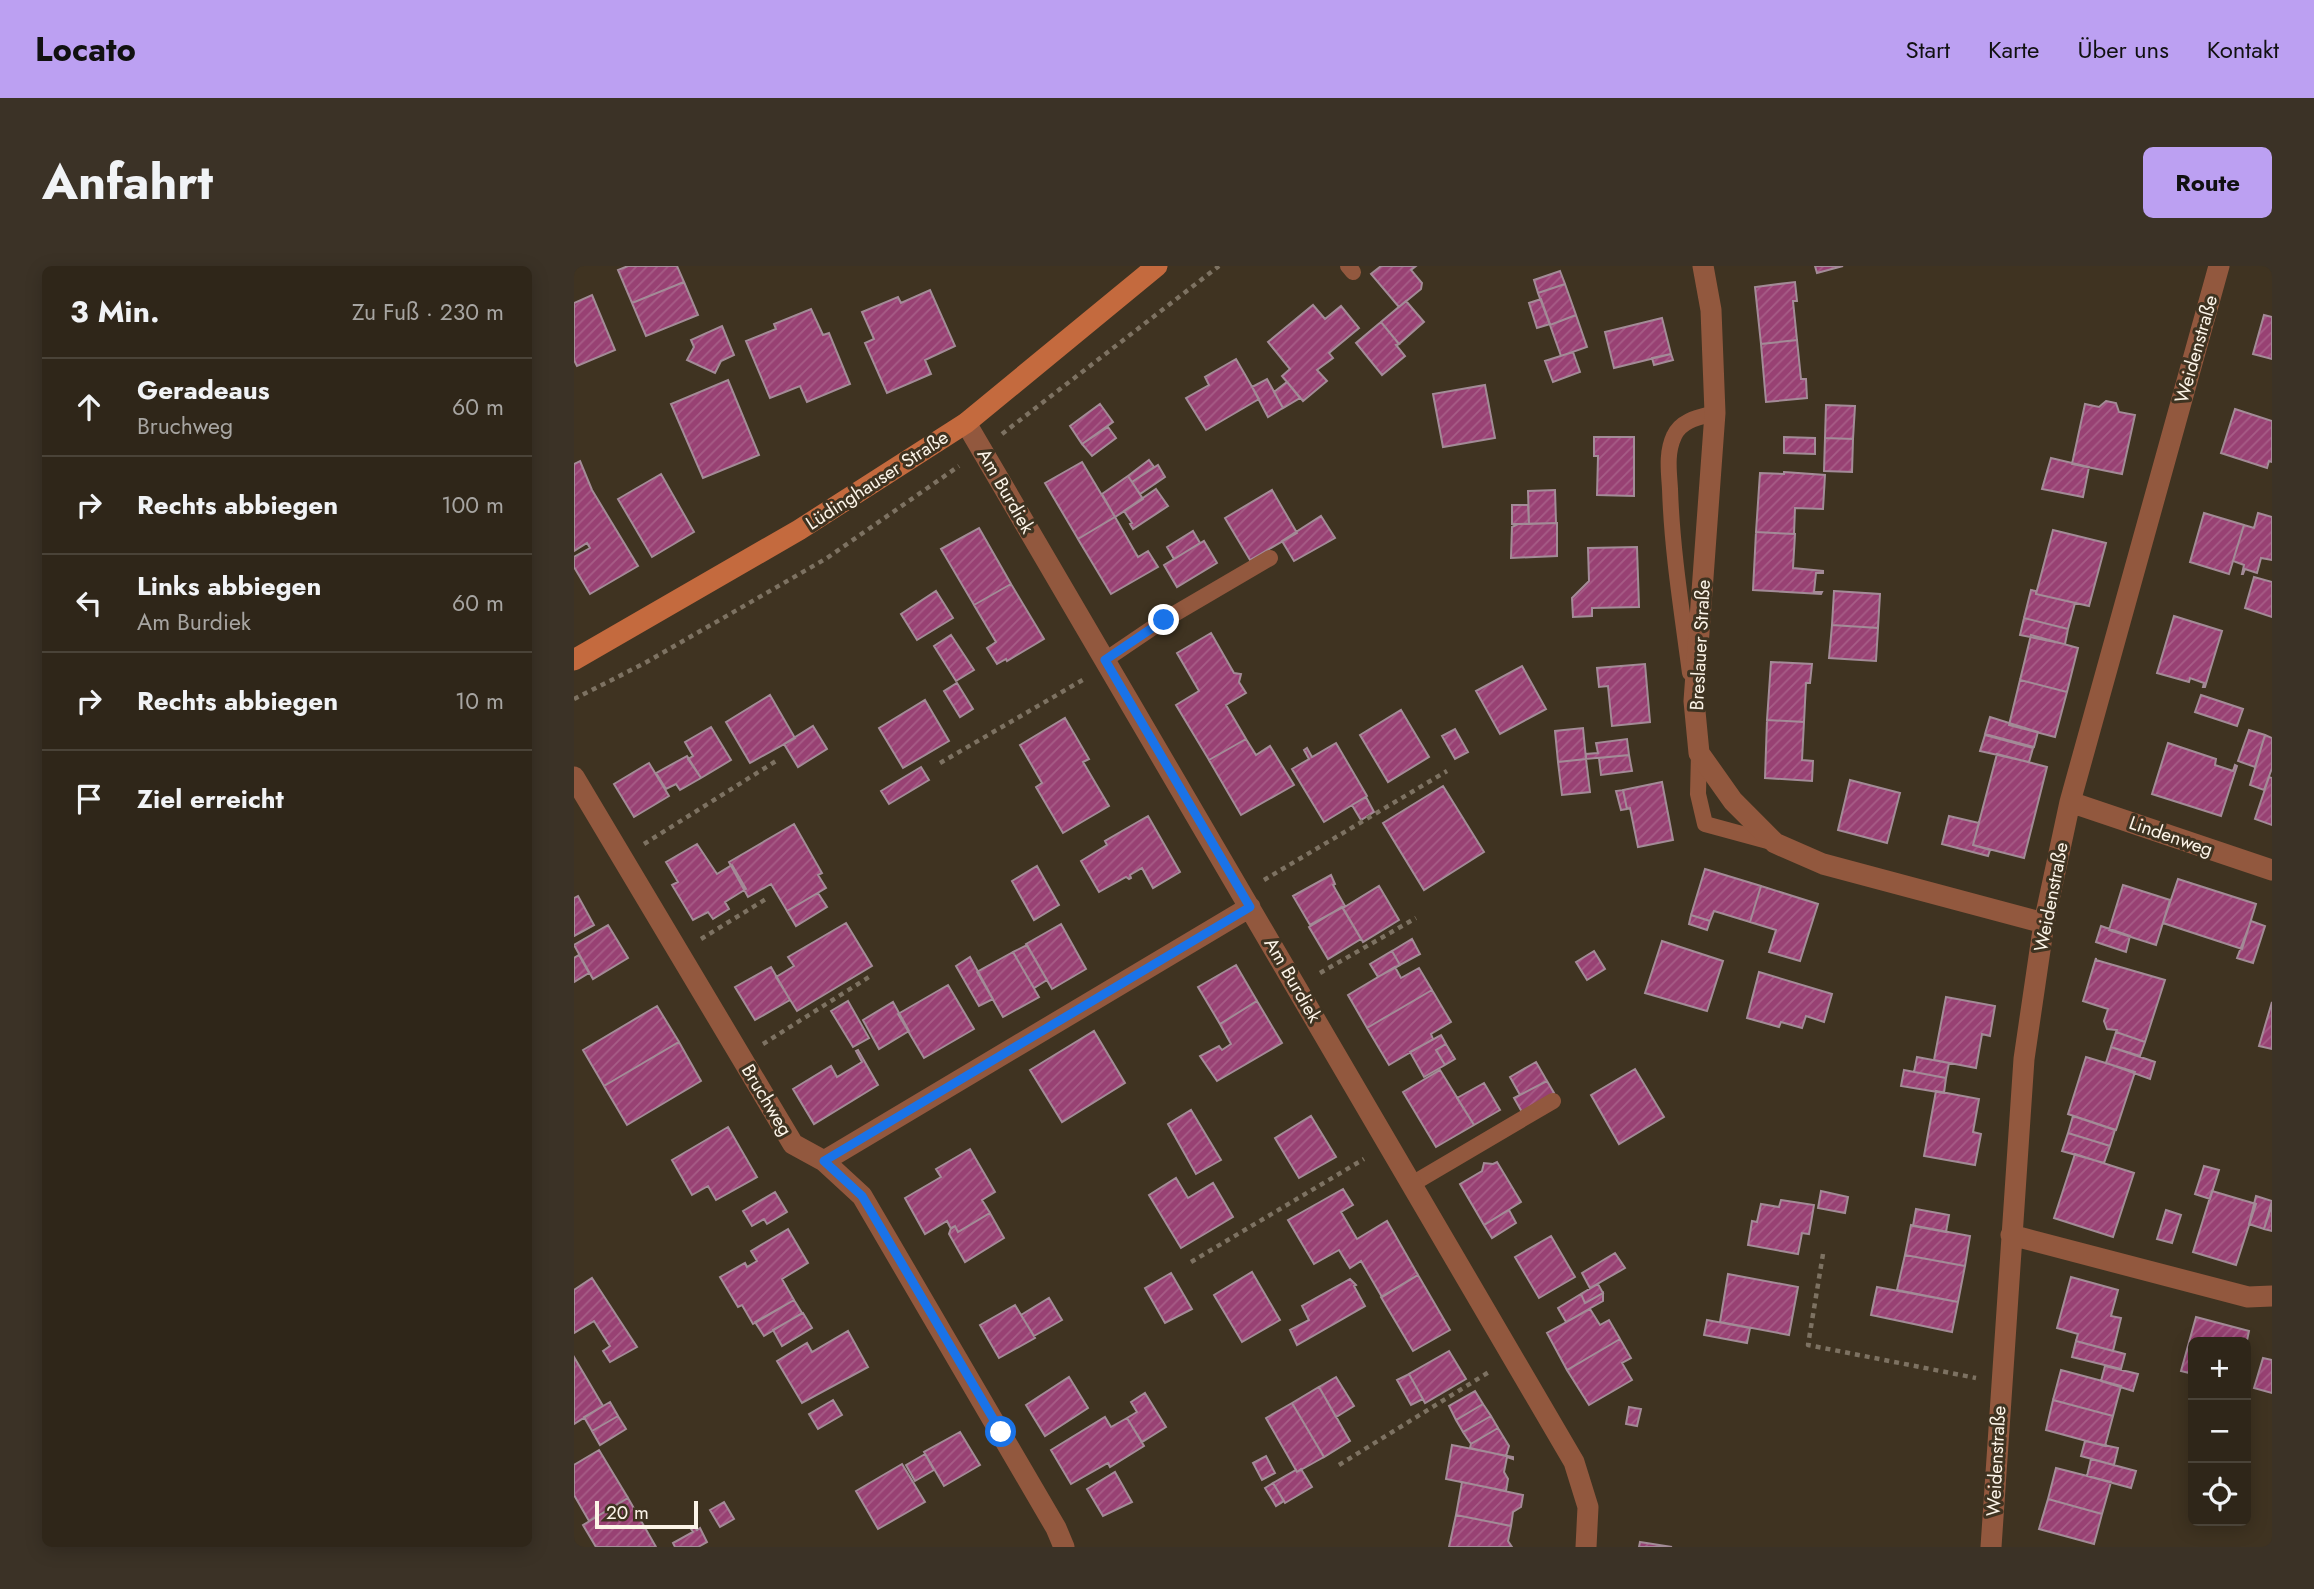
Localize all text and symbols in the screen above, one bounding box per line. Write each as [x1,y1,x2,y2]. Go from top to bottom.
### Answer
text: Locato [35,26,136,73]
text: Start [1906,32,1950,67]
text: Karte [1988,32,2039,67]
text: Über uns [2077,32,2169,67]
text: Kontakt [2207,32,2279,67]
text: Anfahrt [42,147,213,217]
button: Route [2143,147,2272,218]
text: 3 Min. [70,290,160,333]
street label: Weidenstraße [2168,292,2224,406]
text: Zu Fuß · 230 m [352,295,504,329]
text: Geradeaus [137,371,270,409]
icon: ahead [70,388,108,426]
text: 60 m [452,390,504,424]
text: Bruchweg [137,409,233,443]
street label: Lüdinghauser Straße [800,424,954,536]
street label: Am Burdiek [971,444,1042,539]
icon: right [70,486,108,524]
text: Rechts abbiegen [137,486,338,524]
text: 100 m [441,488,504,522]
text: Links abbiegen [137,567,321,605]
street label: Breslauer Straße [1683,579,1717,711]
icon: left [70,584,108,622]
text: 60 m [452,586,504,620]
route end [1148,604,1179,635]
text: Am Burdiek [137,605,251,639]
icon: right [70,682,108,720]
text: Rechts abbiegen [137,682,338,720]
text: 10 m [455,684,504,718]
icon: arrive [70,780,108,818]
text: Ziel erreicht [137,780,284,818]
street label: Lindenweg [2125,809,2217,863]
street label: Weidenstraße [2027,840,2075,954]
street label: Am Burdiek [1258,933,1329,1028]
street label: Bruchweg [735,1059,799,1141]
map controls [2188,1337,2251,1526]
button: + [2188,1337,2251,1400]
button: − [2188,1400,2251,1463]
street label: Weidenstraße [1980,1405,2012,1517]
route start [985,1416,1016,1447]
button: locate [2188,1463,2251,1526]
scale bar [595,1498,698,1530]
text: 20 m [606,1499,649,1526]

